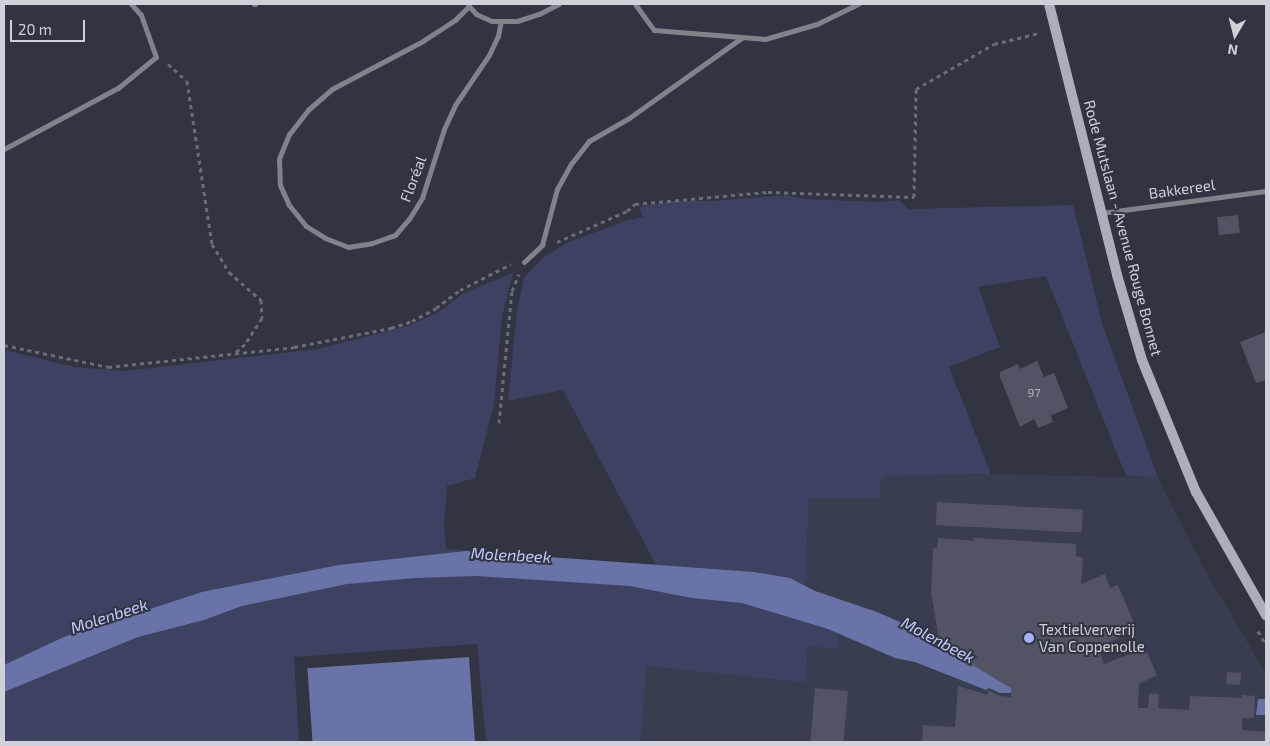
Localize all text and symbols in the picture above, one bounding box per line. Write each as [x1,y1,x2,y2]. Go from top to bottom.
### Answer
scale bar [12,10,88,42]
north arrow [1210,10,1260,60]
text: 20 m [18,20,52,38]
text: N [1227,41,1239,59]
street label: Rode Mutslaan - Avenue Rouge Bonnet [1080,98,1166,358]
street label: Floréal [396,154,430,204]
street label: Bakkereel [1148,175,1216,203]
house number: 97 [1027,386,1041,400]
water label: Molenbeek [470,543,552,567]
water label: Molenbeek [68,594,150,638]
water label: Molenbeek [898,613,978,667]
place label: Textielververij Van Coppenolle [1039,620,1145,655]
marker: Textielververij Van Coppenolle [1023,632,1035,644]

